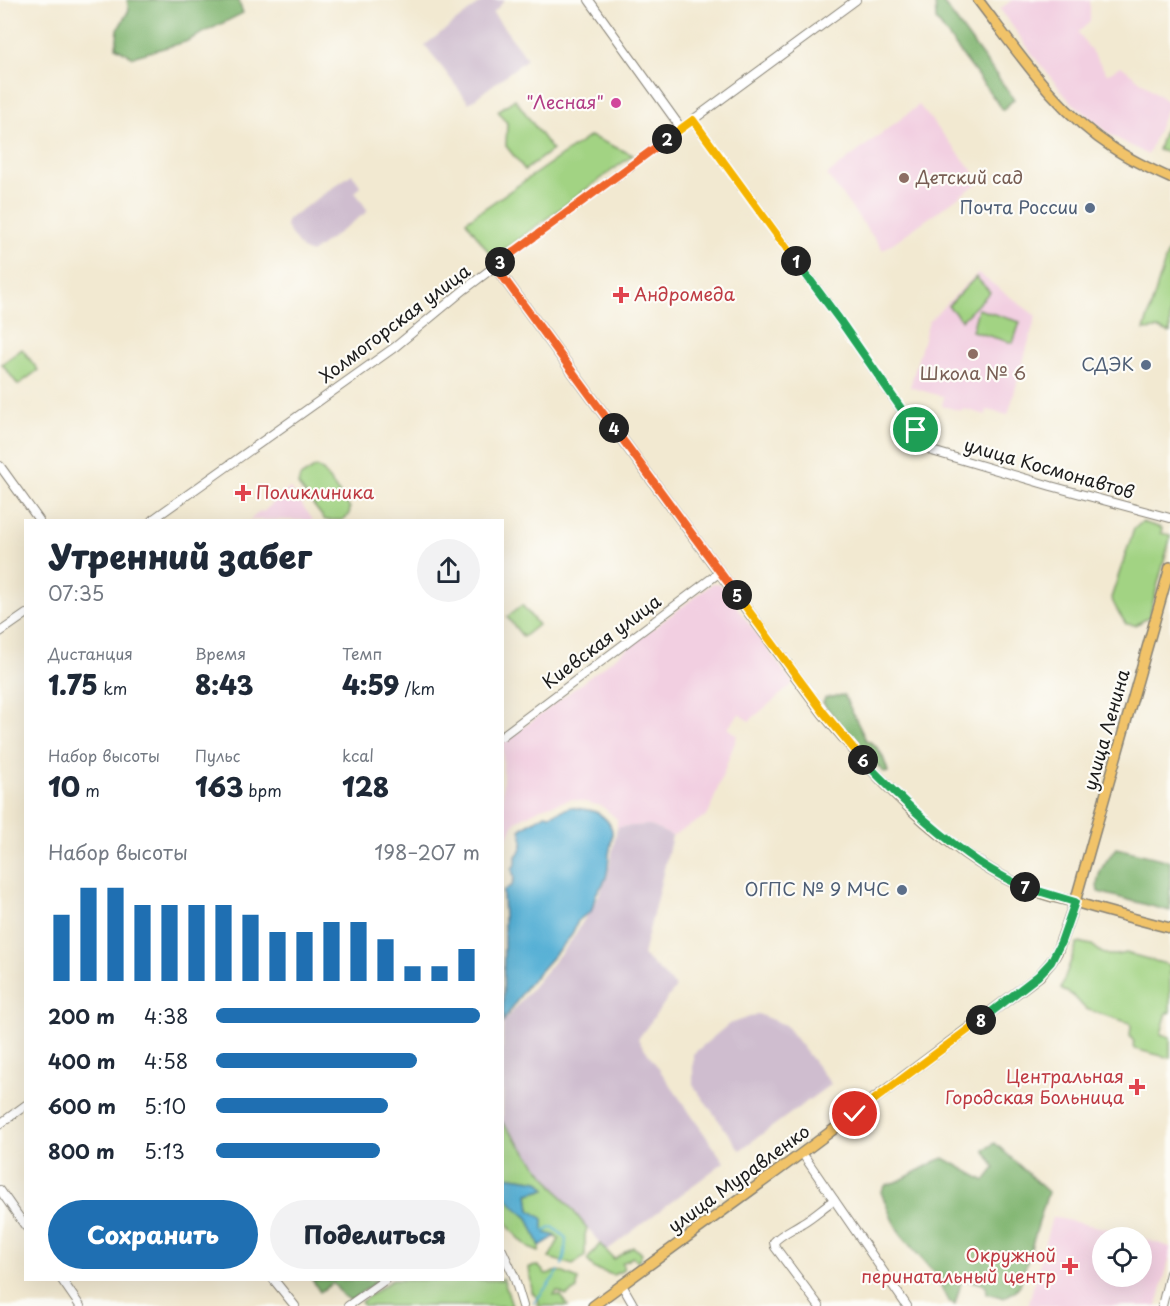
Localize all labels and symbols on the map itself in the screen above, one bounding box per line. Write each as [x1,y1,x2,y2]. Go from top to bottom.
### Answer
place label: "Лесная" [526,88,604,115]
marker: "Лесная" [609,96,623,110]
pin: 2 [652,124,682,154]
place label: Детский сад [915,163,1023,190]
marker: Детский сад [897,171,911,185]
place label: Почта России [959,193,1078,220]
marker: Почта России [1083,201,1097,215]
pin: 1 [781,246,811,276]
pin: 3 [485,247,515,277]
street label: Холмогорская улица [313,256,476,389]
place label: Андромеда [634,280,736,307]
marker: Андромеда [612,286,630,304]
marker: Школа № 6 [966,347,980,361]
place label: СДЭК [1081,350,1134,377]
marker: СДЭК [1139,358,1153,372]
place label: Школа № 6 [920,359,1026,386]
pin [890,404,941,455]
pin: 4 [599,413,629,443]
street label: улица Космонавтов [961,430,1138,505]
place label: Поликлиника [256,478,375,505]
marker: Поликлиника [234,484,252,502]
pin: 5 [722,580,752,610]
street label: Киевская улица [536,587,667,694]
street label: улица Ленина [1075,665,1136,793]
pin: 6 [848,745,878,775]
pin: 7 [1010,872,1040,902]
place label: ОГПС № 9 МЧС [745,875,890,902]
marker: ОГПС № 9 МЧС [895,883,909,897]
pin: 8 [966,1005,996,1035]
place label: Центральная Городская Больница [945,1062,1125,1110]
marker: Центральная Городская Больница [1128,1078,1146,1096]
pin [829,1088,880,1139]
street label: улица Муравленко [662,1117,815,1239]
place label: Окружной перинатальный центр [861,1241,1056,1289]
marker: Окружной перинатальный центр [1061,1257,1079,1275]

